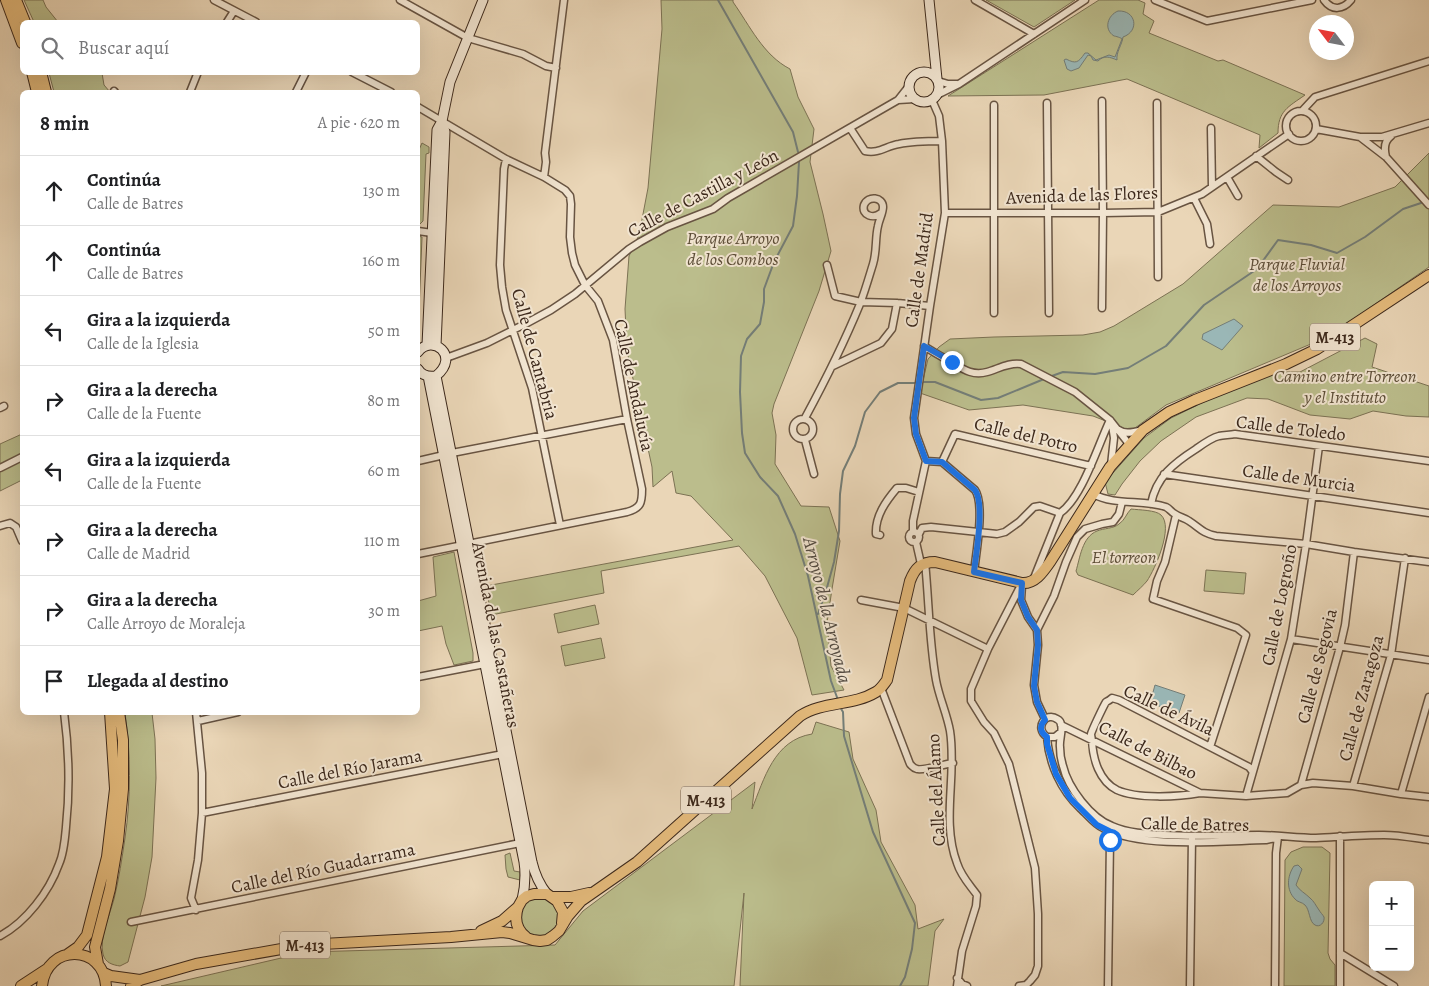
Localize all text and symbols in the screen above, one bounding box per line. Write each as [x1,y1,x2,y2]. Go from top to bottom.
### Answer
north arrow [1309,15,1354,60]
search box [20,20,420,75]
icon: search [38,34,66,62]
text: Buscar aquí [78,35,169,61]
text: 8 min [40,109,89,137]
text: A pie · 620 m [318,112,400,134]
street label: Calle de Castilla y León [623,143,783,243]
text: Continúa [87,167,161,193]
icon: ahead [40,177,68,205]
text: 130 m [363,180,400,202]
street label: Avenida de las Flores [1005,180,1158,210]
text: Calle de Batres [87,193,183,215]
street label: Calle de Madrid [899,211,939,329]
park label: Parque Arroyo de los Combos [686,226,780,271]
text: Continúa [87,237,161,263]
icon: ahead [40,247,68,275]
text: 160 m [362,250,400,272]
park label: Parque Fluvial de los Arroyos [1249,252,1346,297]
text: Calle de Batres [87,263,183,285]
street label: Calle de Cantabria [506,286,564,423]
text: Gira a la izquierda [87,307,230,333]
icon: left [40,317,68,345]
street label: Calle de Andalucía [608,317,660,454]
text: 50 m [368,320,400,342]
road number: M-413 [1310,324,1360,351]
text: Calle de la Iglesia [87,333,199,355]
route end [941,351,964,374]
park label: Camino entre Torreon y el Instituto [1274,364,1416,409]
text: Gira a la derecha [87,377,218,403]
icon: right [40,387,68,415]
text: 80 m [367,390,400,412]
text: Calle de la Fuente [87,403,201,425]
street label: Calle de Toledo [1235,409,1347,447]
street label: Calle del Potro [972,411,1080,459]
text: Gira a la izquierda [87,447,230,473]
icon: left [40,457,68,485]
street label: Calle de Murcia [1241,458,1358,498]
text: 60 m [368,460,400,482]
text: Calle de la Fuente [87,473,201,495]
text: Gira a la derecha [87,517,218,543]
icon: right [40,527,68,555]
text: 110 m [364,530,400,552]
water label: Arroyo de la Arroyada [796,533,858,686]
street label: Avenida de las Castañeras [466,539,526,730]
street label: Calle de Logroño [1255,542,1303,668]
text: Calle de Madrid [87,543,190,565]
park label: El torreon [1092,545,1157,569]
text: Gira a la derecha [87,587,218,613]
icon: right [40,597,68,625]
text: 30 m [368,600,400,622]
street label: Calle de Segovia [1291,605,1343,726]
text: Calle Arroyo de Moraleja [87,613,246,635]
street label: Calle de Zaragoza [1333,632,1390,764]
icon: arrive [40,667,68,695]
text: Llegada al destino [87,668,229,694]
street label: Calle de Ávila [1120,679,1219,742]
street label: Calle de Bilbao [1094,715,1202,785]
street label: Calle del Álamo [921,733,951,847]
street label: Calle del Río Jarama [276,743,425,795]
road number: M-413 [681,786,731,814]
street label: Calle de Batres [1141,811,1249,837]
route start [1099,829,1122,852]
street label: Calle del Río Guadarrama [229,837,418,899]
map controls [1369,881,1414,971]
button: + [1369,881,1414,926]
button: − [1369,926,1414,971]
road number: M-413 [280,932,330,958]

